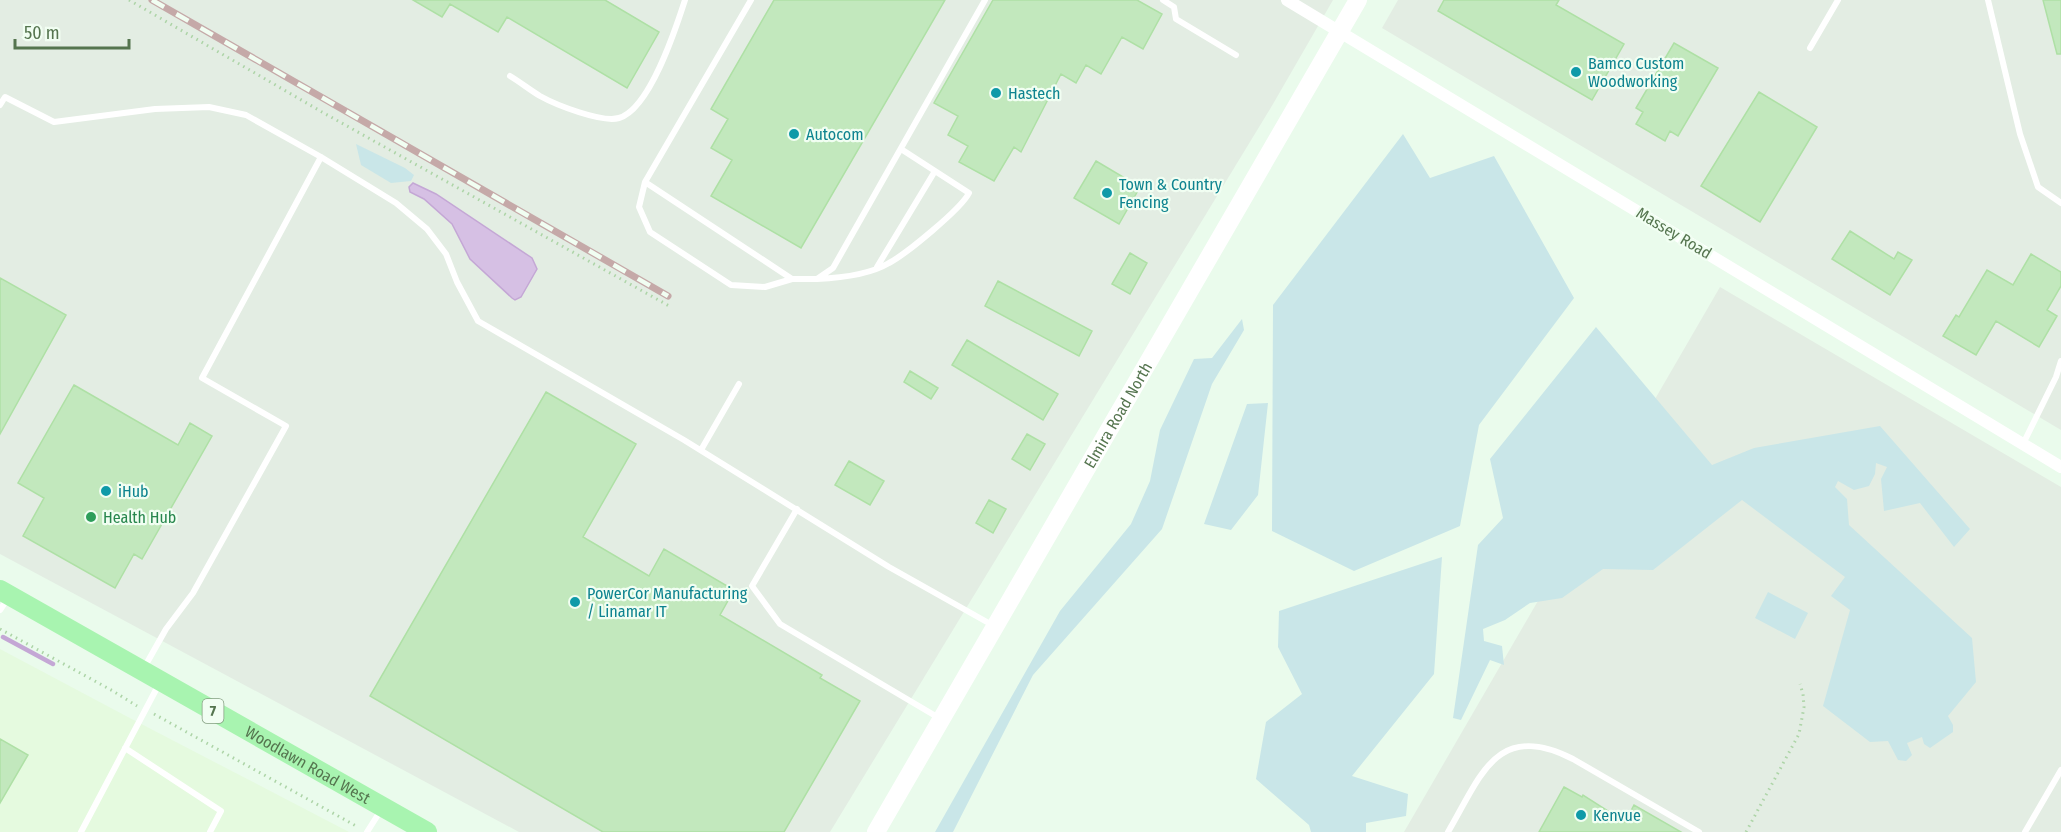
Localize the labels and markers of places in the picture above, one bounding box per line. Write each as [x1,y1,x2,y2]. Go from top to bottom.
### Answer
place label: Bamco Custom Woodworking [1588,54,1684,91]
marker: Bamco Custom Woodworking [1569,65,1583,79]
place label: Hastech [1008,84,1060,103]
marker: Hastech [989,86,1003,100]
place label: Autocom [806,125,863,144]
marker: Autocom [787,127,801,141]
place label: Town & Country Fencing [1119,175,1223,212]
marker: Town & Country Fencing [1100,186,1114,200]
place label: iHub [118,482,149,501]
marker: iHub [99,484,113,498]
place label: Health Hub [103,508,176,527]
marker: Health Hub [84,510,98,524]
place label: PowerCor Manufacturing / Linamar IT [587,584,748,621]
marker: PowerCor Manufacturing / Linamar IT [568,595,582,609]
place label: Kenvue [1593,806,1641,825]
marker: Kenvue [1574,808,1588,822]

